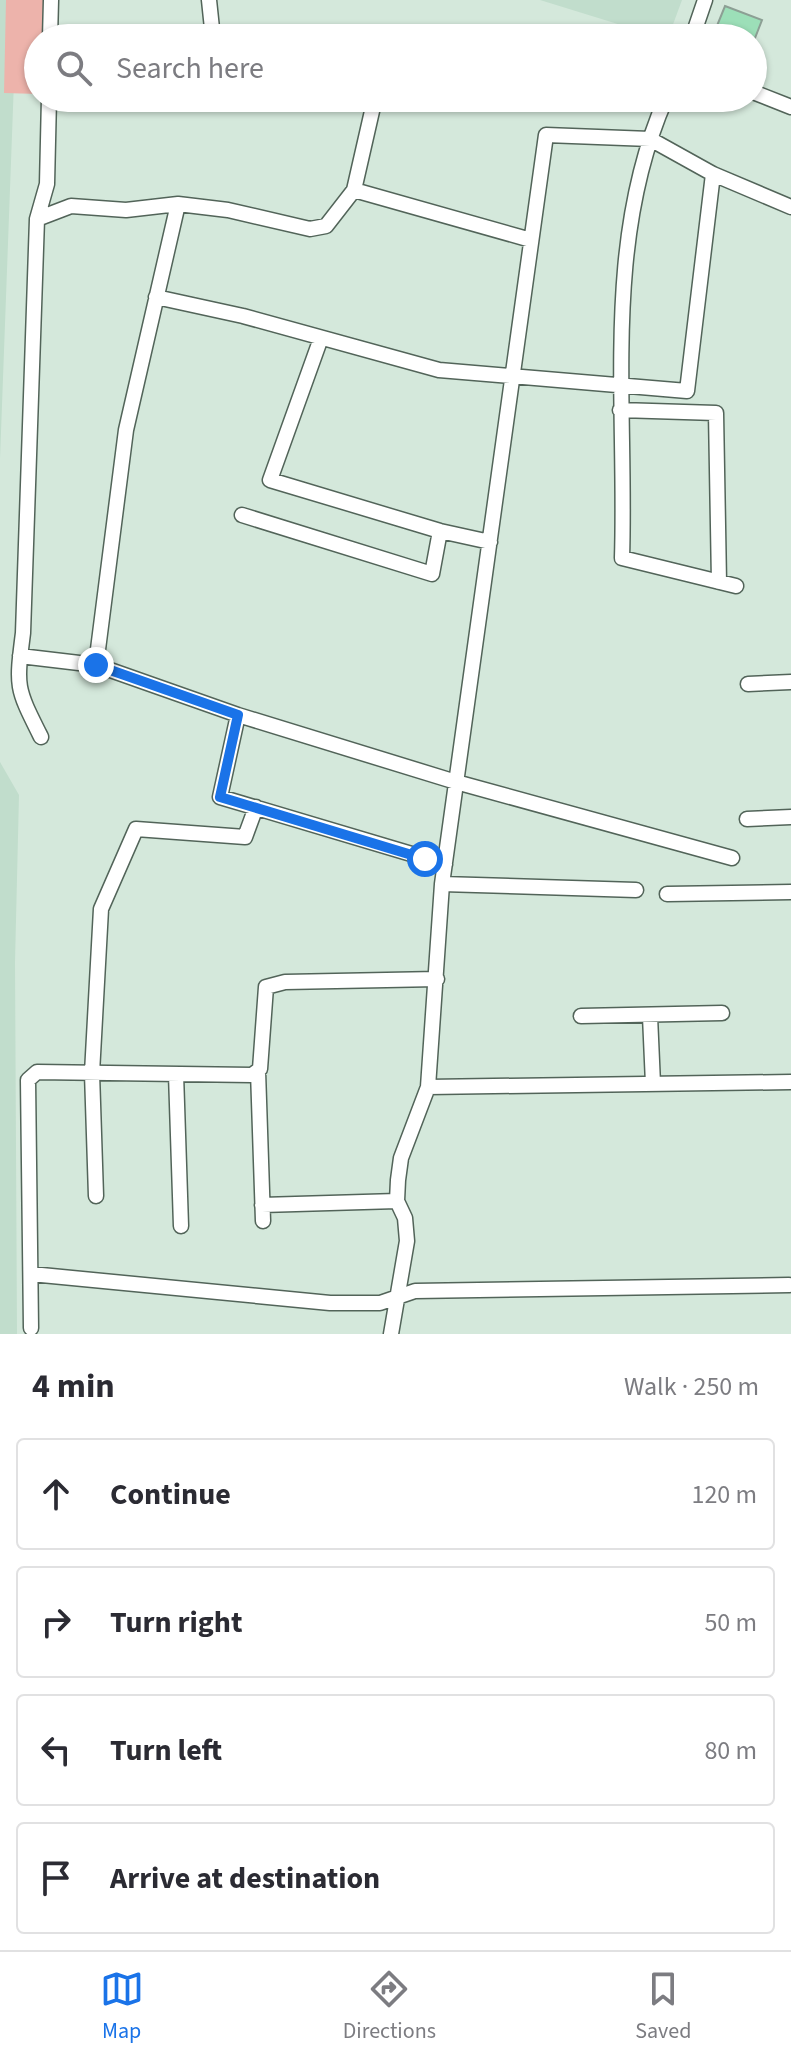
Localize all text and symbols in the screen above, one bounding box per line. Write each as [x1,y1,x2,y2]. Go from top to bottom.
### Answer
search box [24,24,767,112]
icon: search [52,46,96,90]
text: Search here [116,47,264,90]
route end [78,647,114,683]
route start [407,841,443,877]
text: 4 min [32,1362,115,1411]
text: Walk · 250 m [624,1368,759,1405]
icon: ahead [34,1472,78,1516]
text: Continue [110,1473,231,1516]
text: 120 m [691,1476,757,1513]
icon: right [34,1600,78,1644]
text: Turn right [110,1601,242,1644]
text: 50 m [704,1604,757,1641]
icon: left [34,1728,78,1772]
text: Turn left [110,1729,222,1772]
text: 80 m [704,1732,757,1769]
icon: arrive [34,1856,78,1900]
text: Arrive at destination [110,1857,380,1900]
tab: Map [100,1967,144,2047]
tab: Directions [343,1967,436,2047]
tab: Saved [635,1967,691,2047]

